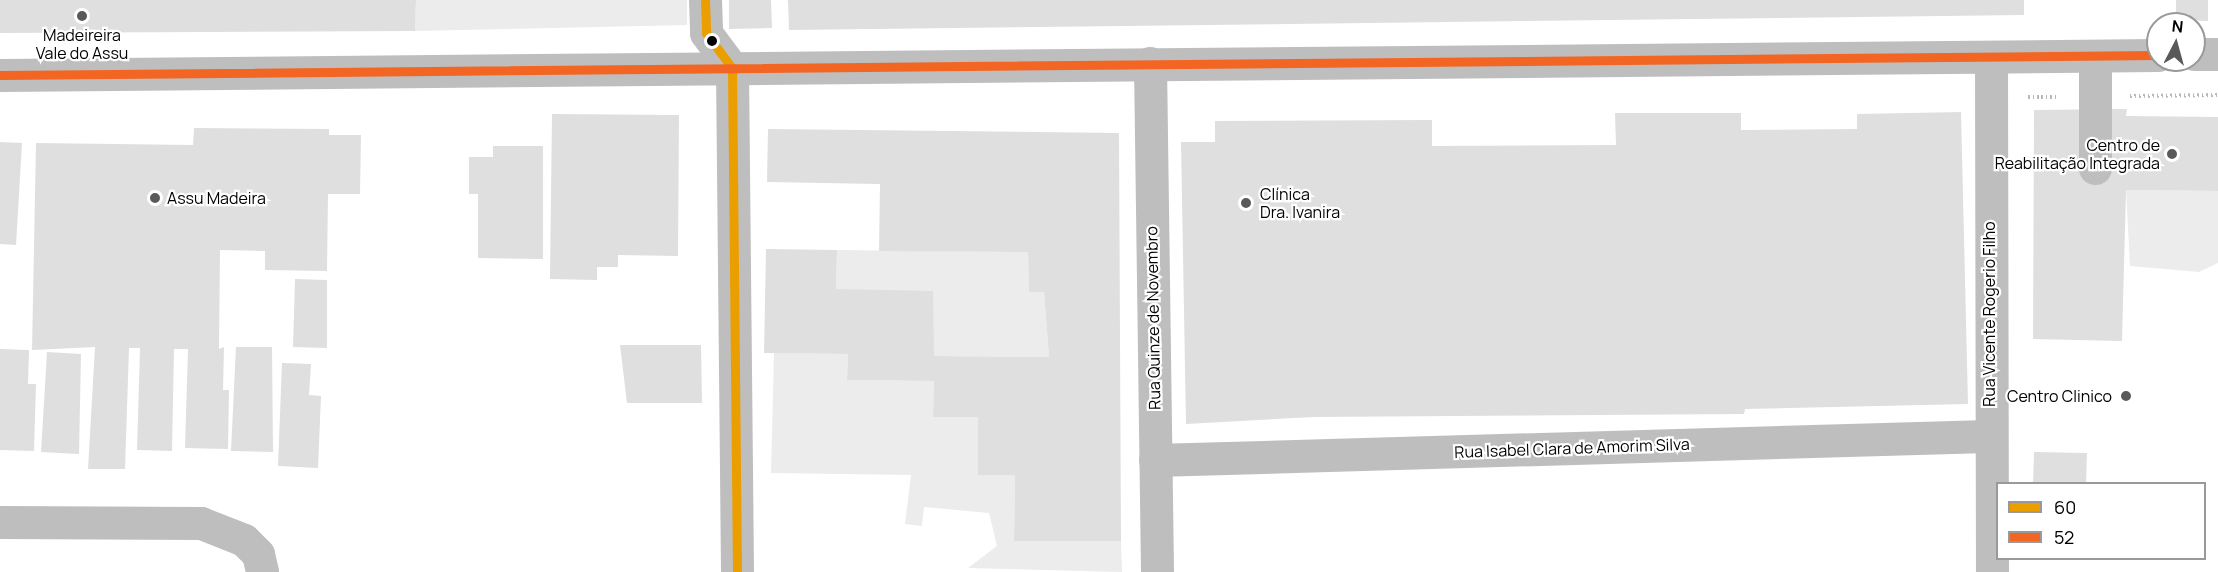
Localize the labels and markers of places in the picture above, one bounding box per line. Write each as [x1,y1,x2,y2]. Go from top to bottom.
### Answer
marker: Madeireira Vale do Assu [75,9,89,23]
place label: Madeireira Vale do Assu [36,25,128,63]
unlabelled marker [706,35,718,47]
place label: Centro de Reabilitação Integrada [1995,135,2160,173]
marker: Centro de Reabilitação Integrada [2165,147,2179,161]
place label: Clínica Dra. Ivanira [1260,184,1340,222]
place label: Assu Madeira [167,188,266,208]
marker: Assu Madeira [148,191,162,205]
marker: Clínica Dra. Ivanira [1237,194,1255,212]
place label: Centro Clinico [2007,386,2112,406]
marker: Centro Clinico [2117,387,2135,405]

